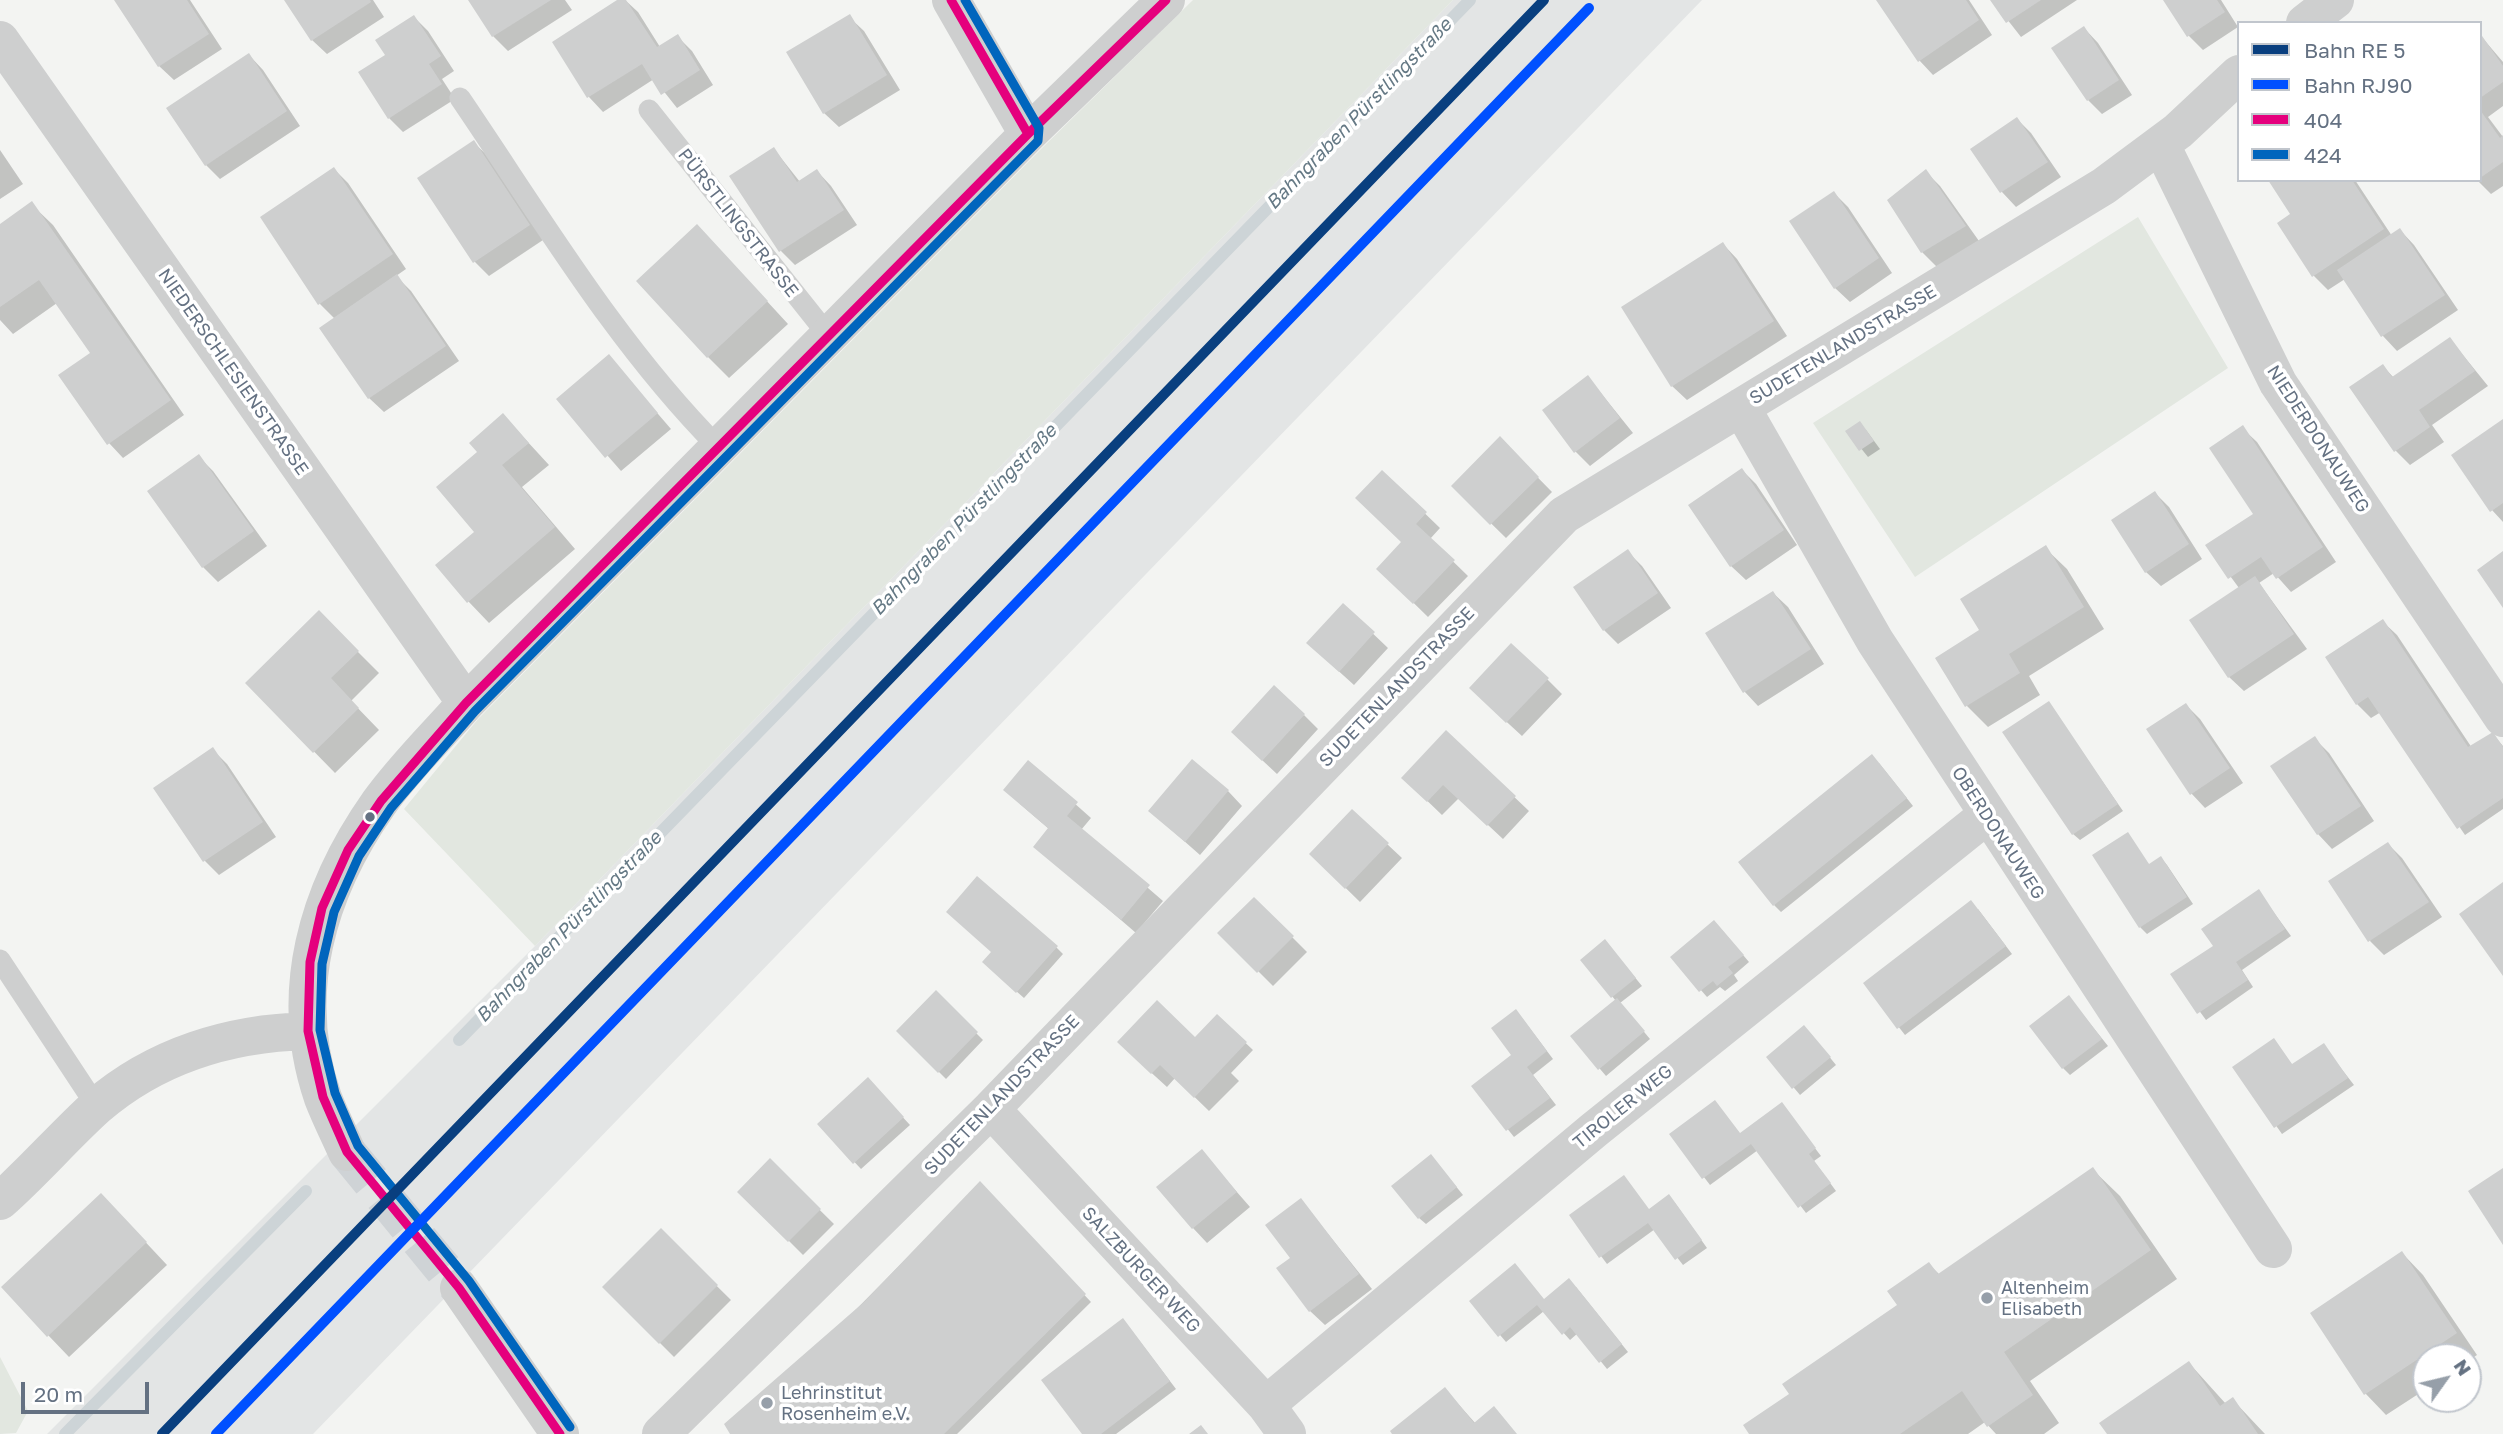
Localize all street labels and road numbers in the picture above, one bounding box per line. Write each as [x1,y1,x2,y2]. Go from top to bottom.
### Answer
street label: PÜRSTLINGSTRASSE [673,144,803,302]
street label: NIEDERSCHLESIENSTRASSE [153,265,313,479]
street label: SUDETENLANDSTRASSE [1746,281,1940,409]
street label: NIEDERDONAUWEG [2262,361,2374,517]
street label: SUDETENLANDSTRASSE [1315,603,1479,771]
street label: OBERDONAUWEG [1947,763,2049,903]
street label: SUDETENLANDSTRASSE [920,1011,1084,1179]
street label: TIROLER WEG [1569,1060,1677,1154]
street label: SALZBURGER WEG [1077,1203,1205,1337]

